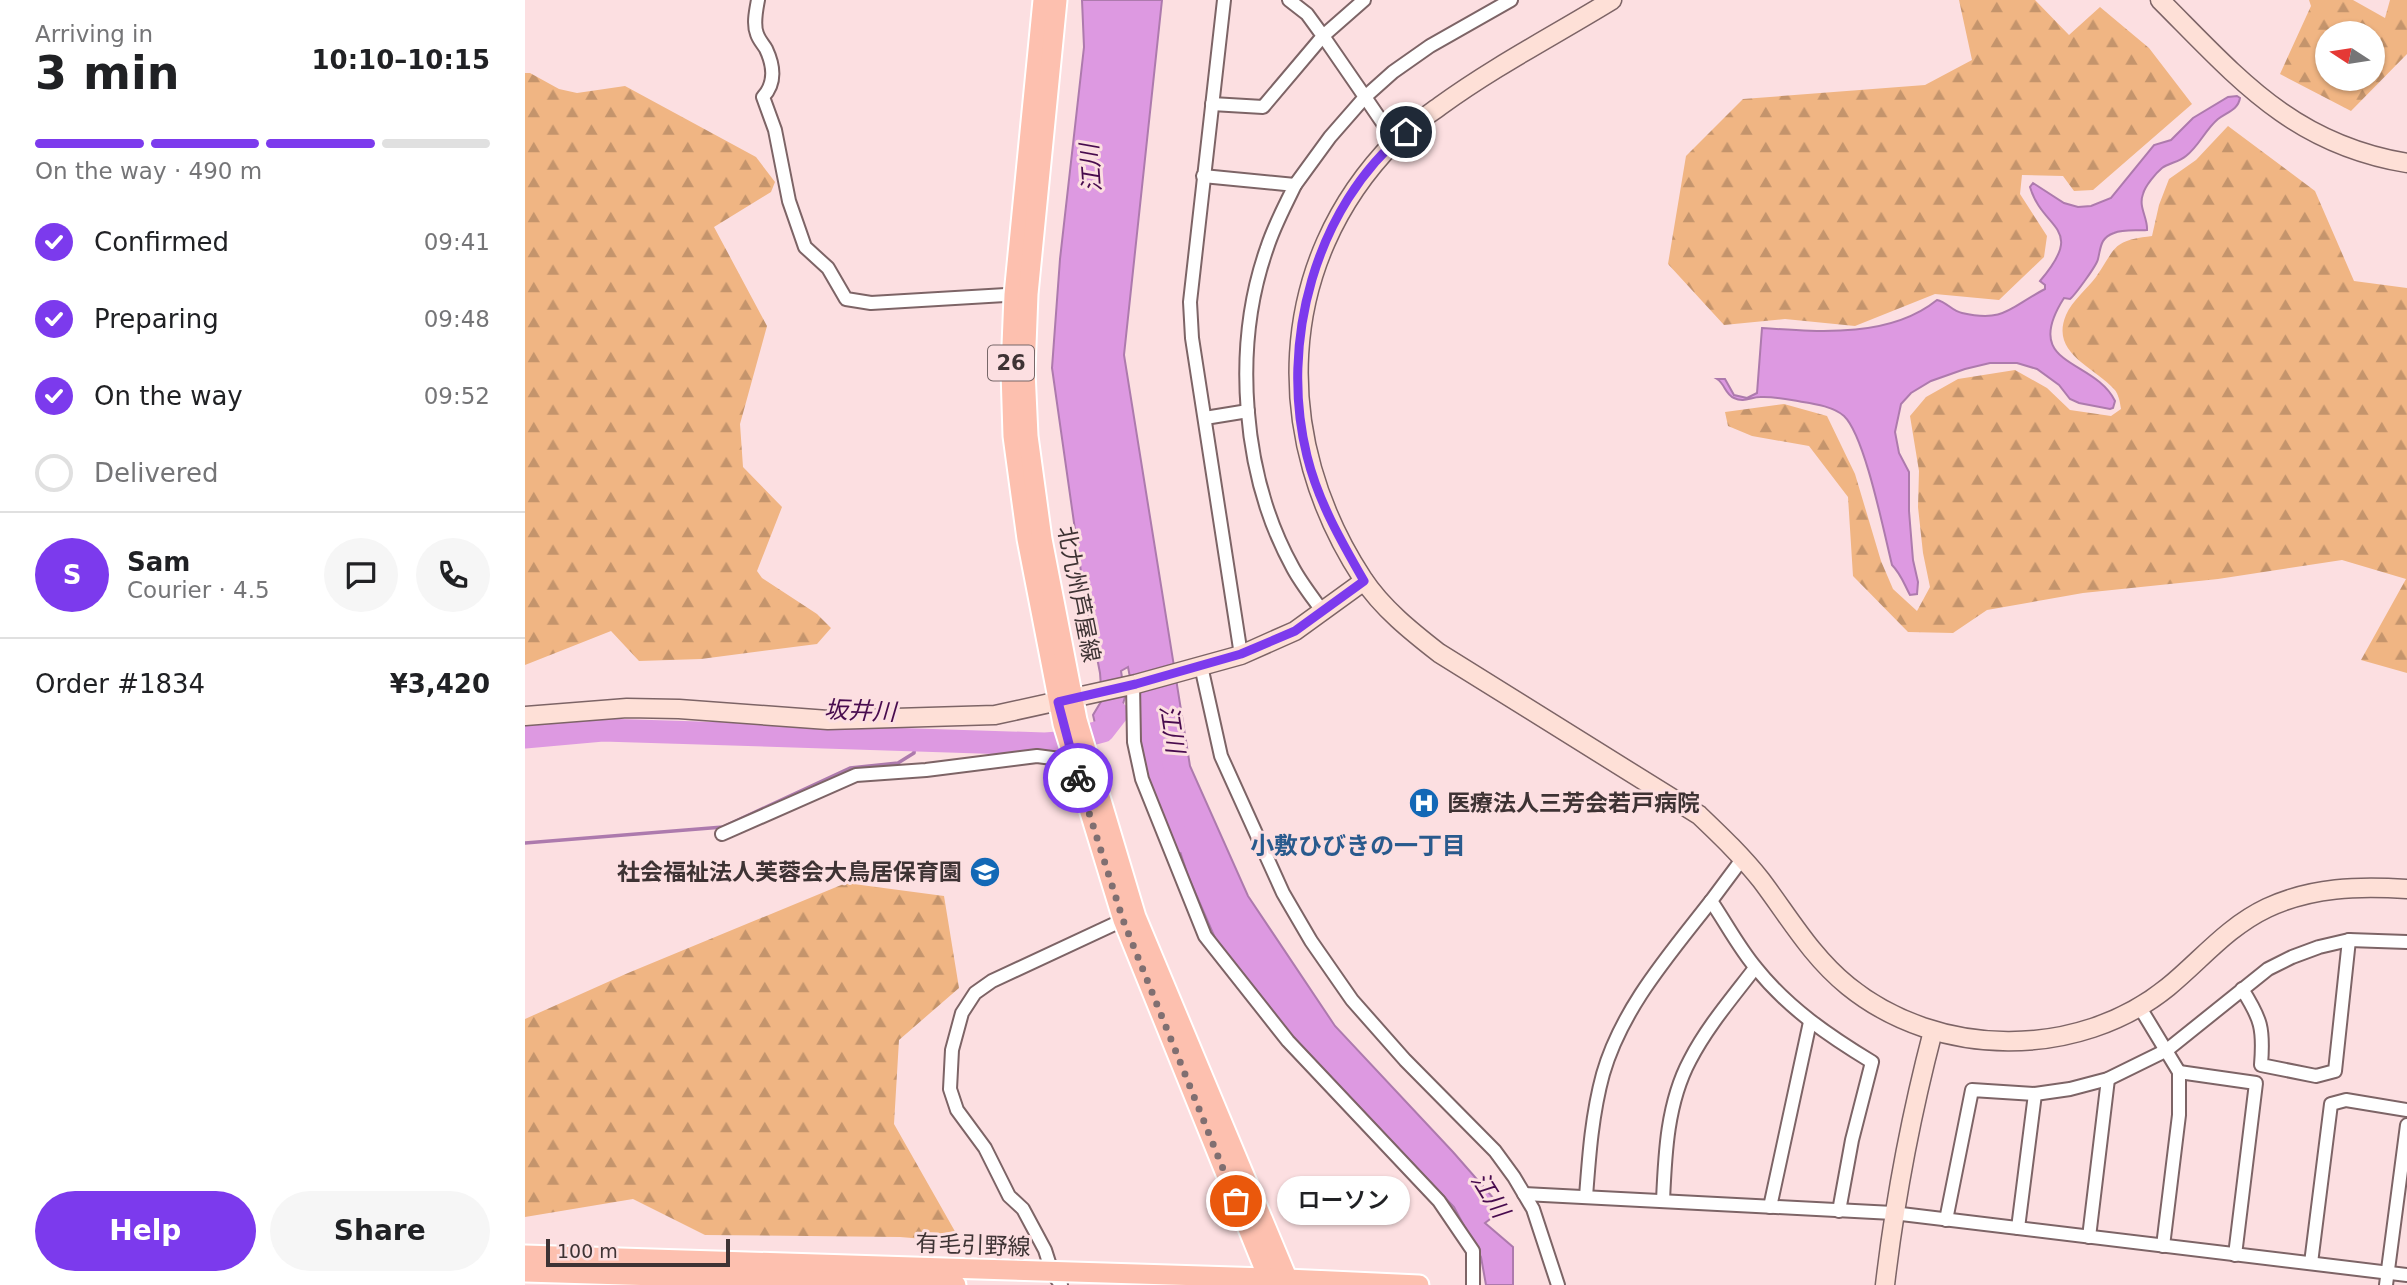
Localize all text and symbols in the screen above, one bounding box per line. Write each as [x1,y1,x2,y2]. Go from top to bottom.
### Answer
text: Arriving in [35,21,153,47]
north arrow [2315,21,2385,91]
map controls [2315,21,2385,91]
text: 10:10–10:15 [311,45,490,75]
text: 3 min [35,46,179,100]
pin [1376,102,1436,162]
icon: home [1387,113,1425,151]
water label: 江川 [1075,140,1107,193]
text: On the way · 490 m [35,158,262,184]
icon: check [35,223,73,261]
text: Confirmed [94,227,229,257]
text: 09:41 [424,229,490,255]
icon: check [35,300,73,338]
text: Preparing [94,304,219,334]
text: 09:48 [424,306,490,332]
road number: 26 [988,346,1034,380]
icon: check [35,377,73,415]
text: On the way [94,381,243,411]
text: 09:52 [424,383,490,409]
text: Delivered [94,458,218,488]
street label: 北九州芦屋線 [1053,524,1105,664]
button: chat [324,538,398,612]
button: phone [416,538,490,612]
text: Sam [127,547,190,577]
text: S [63,560,81,590]
text: Courier · 4.5 [127,577,270,603]
text: Order #1834 [35,669,205,699]
text: ¥3,420 [390,669,490,699]
water label: 坂井川 [824,696,899,726]
water label: 江川 [1154,703,1190,758]
courier [1043,743,1113,813]
icon: bike [1059,759,1097,797]
hospital icon: 医療法人三芳会若戸病院 [1407,786,1441,820]
place label: 医療法人三芳会若戸病院 [1447,790,1700,816]
district label: 小敷ひびきの一丁目 [1250,832,1466,860]
school or university icon: 社会福祉法人芙蓉会大鳥居保育園 [968,855,1002,889]
place label: 社会福祉法人芙蓉会大鳥居保育園 [617,859,962,885]
water label: 江川 [1465,1167,1516,1225]
pin [1206,1171,1266,1231]
callout: ローソン [1278,1176,1411,1226]
icon: bag [1217,1182,1255,1220]
text: ローソン [1298,1187,1390,1213]
button: Help [35,1191,256,1271]
button: Share [270,1191,490,1271]
street label: 有毛引野線 [915,1230,1031,1260]
scale bar [546,1236,730,1268]
text: 100 m [557,1240,618,1262]

